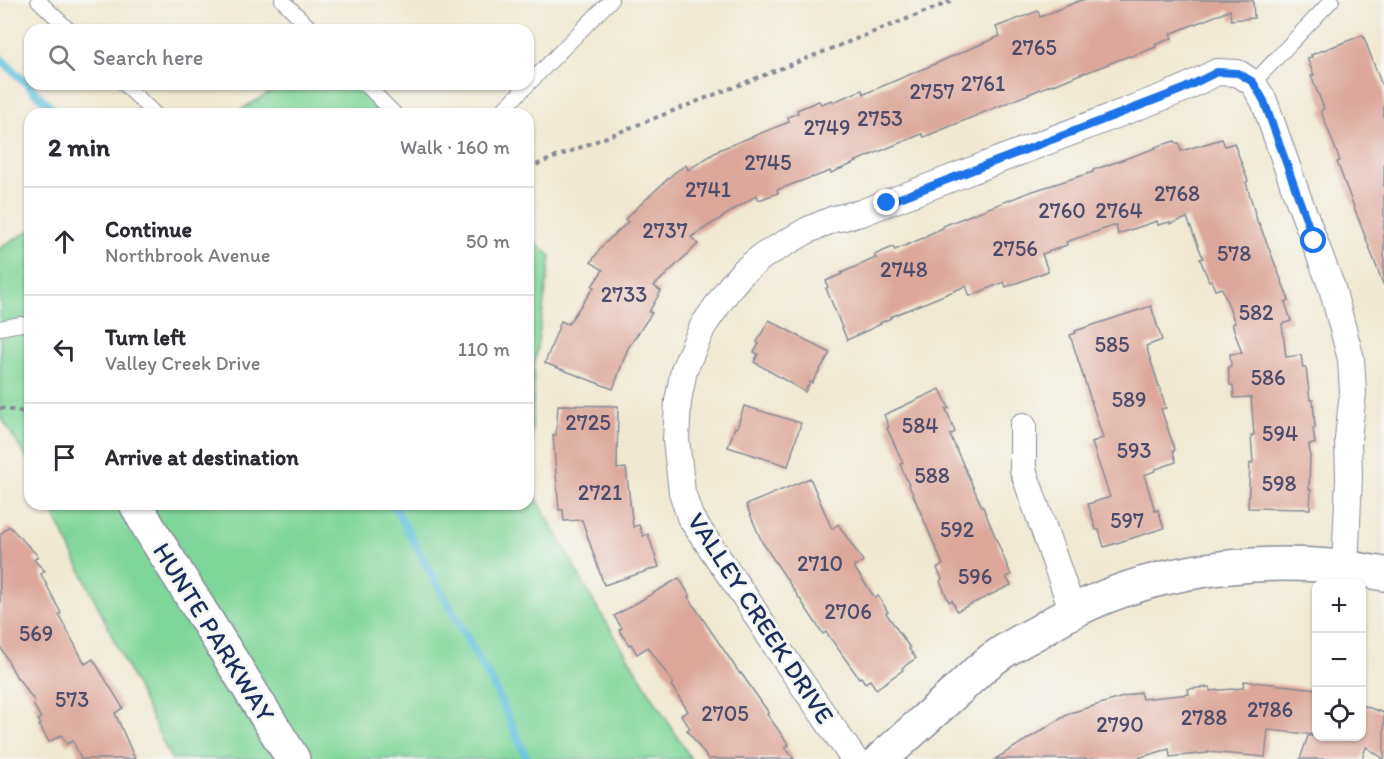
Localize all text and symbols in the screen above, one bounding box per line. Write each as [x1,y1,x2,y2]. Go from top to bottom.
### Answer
search box [24,24,534,90]
house number: 2765 [1011,34,1057,61]
icon: search [45,41,78,74]
text: Search here [93,44,203,71]
house number: 2761 [961,70,1005,97]
house number: 2757 [910,78,955,105]
house number: 2753 [857,105,903,132]
house number: 2749 [803,114,851,141]
text: 2 min [48,131,110,163]
text: Walk · 160 m [400,135,510,159]
house number: 2745 [744,149,792,176]
house number: 2741 [685,176,731,203]
house number: 2768 [1154,180,1200,207]
route end [873,189,899,215]
house number: 2760 [1038,197,1086,224]
house number: 2764 [1095,197,1143,224]
text: Continue [105,216,192,243]
house number: 2737 [642,217,688,244]
icon: ahead [48,225,81,258]
route start [1300,227,1326,253]
text: 50 m [466,229,510,253]
house number: 2756 [992,235,1038,262]
house number: 578 [1217,240,1251,267]
text: Northbrook Avenue [105,243,270,267]
house number: 2748 [880,256,928,283]
house number: 2733 [601,281,647,308]
house number: 582 [1238,299,1274,326]
text: Turn left [105,324,186,351]
house number: 585 [1094,331,1130,358]
icon: left [48,333,81,366]
text: 110 m [458,337,510,361]
text: Valley Creek Drive [105,351,260,375]
house number: 586 [1250,364,1286,391]
house number: 589 [1111,386,1147,413]
house number: 2725 [565,409,611,436]
house number: 584 [902,412,938,439]
house number: 594 [1262,420,1298,447]
house number: 593 [1116,437,1152,464]
icon: arrive [48,441,81,474]
text: Arrive at destination [105,444,299,471]
house number: 588 [914,462,950,489]
house number: 598 [1261,470,1297,497]
house number: 2721 [578,479,622,506]
street label: VALLEY CREEK DRIVE [681,506,841,730]
house number: 597 [1110,507,1144,534]
house number: 592 [940,516,975,543]
street label: HUNTE PARKWAY [146,536,282,728]
house number: 2710 [797,550,843,577]
house number: 596 [958,563,992,590]
map controls [1312,579,1366,741]
button: + [1312,579,1366,633]
house number: 2706 [824,598,872,625]
house number: 569 [19,620,53,647]
button: − [1312,633,1366,687]
house number: 573 [55,686,89,713]
button: locate [1312,687,1366,741]
house number: 2786 [1247,696,1293,723]
house number: 2705 [701,700,749,727]
house number: 2788 [1181,704,1227,731]
house number: 2790 [1096,711,1144,738]

